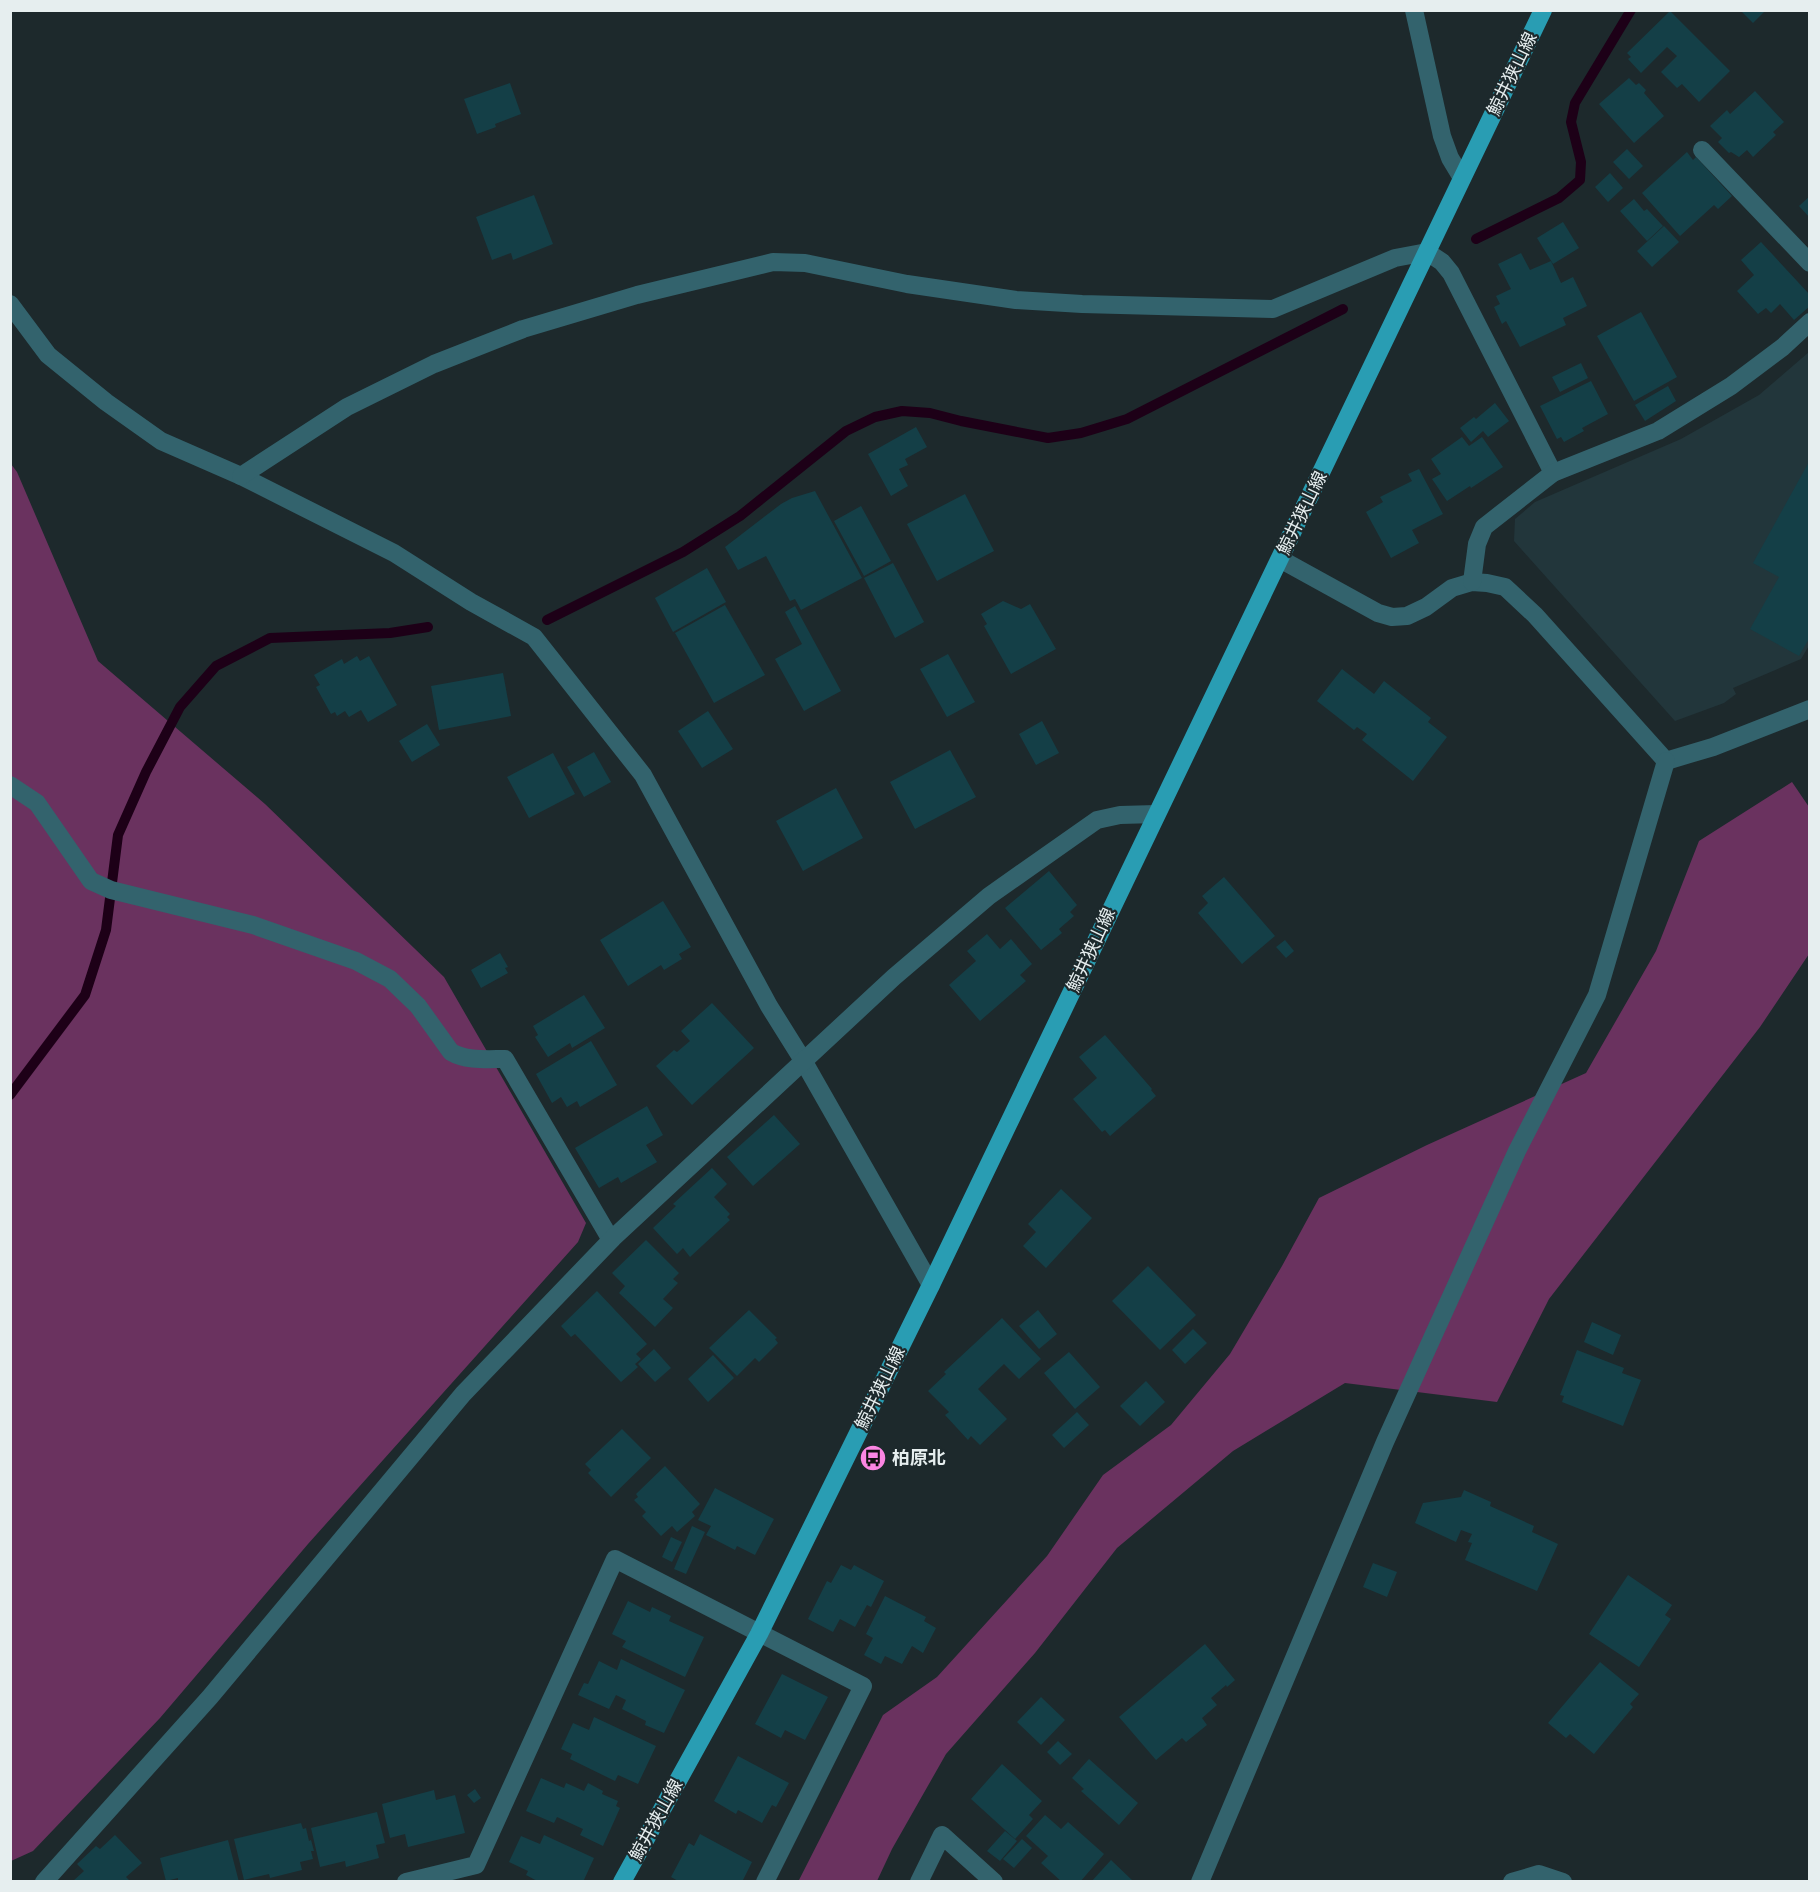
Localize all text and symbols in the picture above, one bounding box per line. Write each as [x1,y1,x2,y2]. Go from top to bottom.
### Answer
street label: 鯨井狭山線 [1481,28,1543,120]
street label: 鯨井狭山線 [1271,467,1333,559]
street label: 鯨井狭山線 [1061,904,1122,996]
street label: 鯨井狭山線 [849,1342,911,1434]
bus stop icon: 柏原北 [858,1443,888,1473]
place label: 柏原北 [892,1446,946,1471]
street label: 鯨井狭山線 [624,1775,689,1866]

